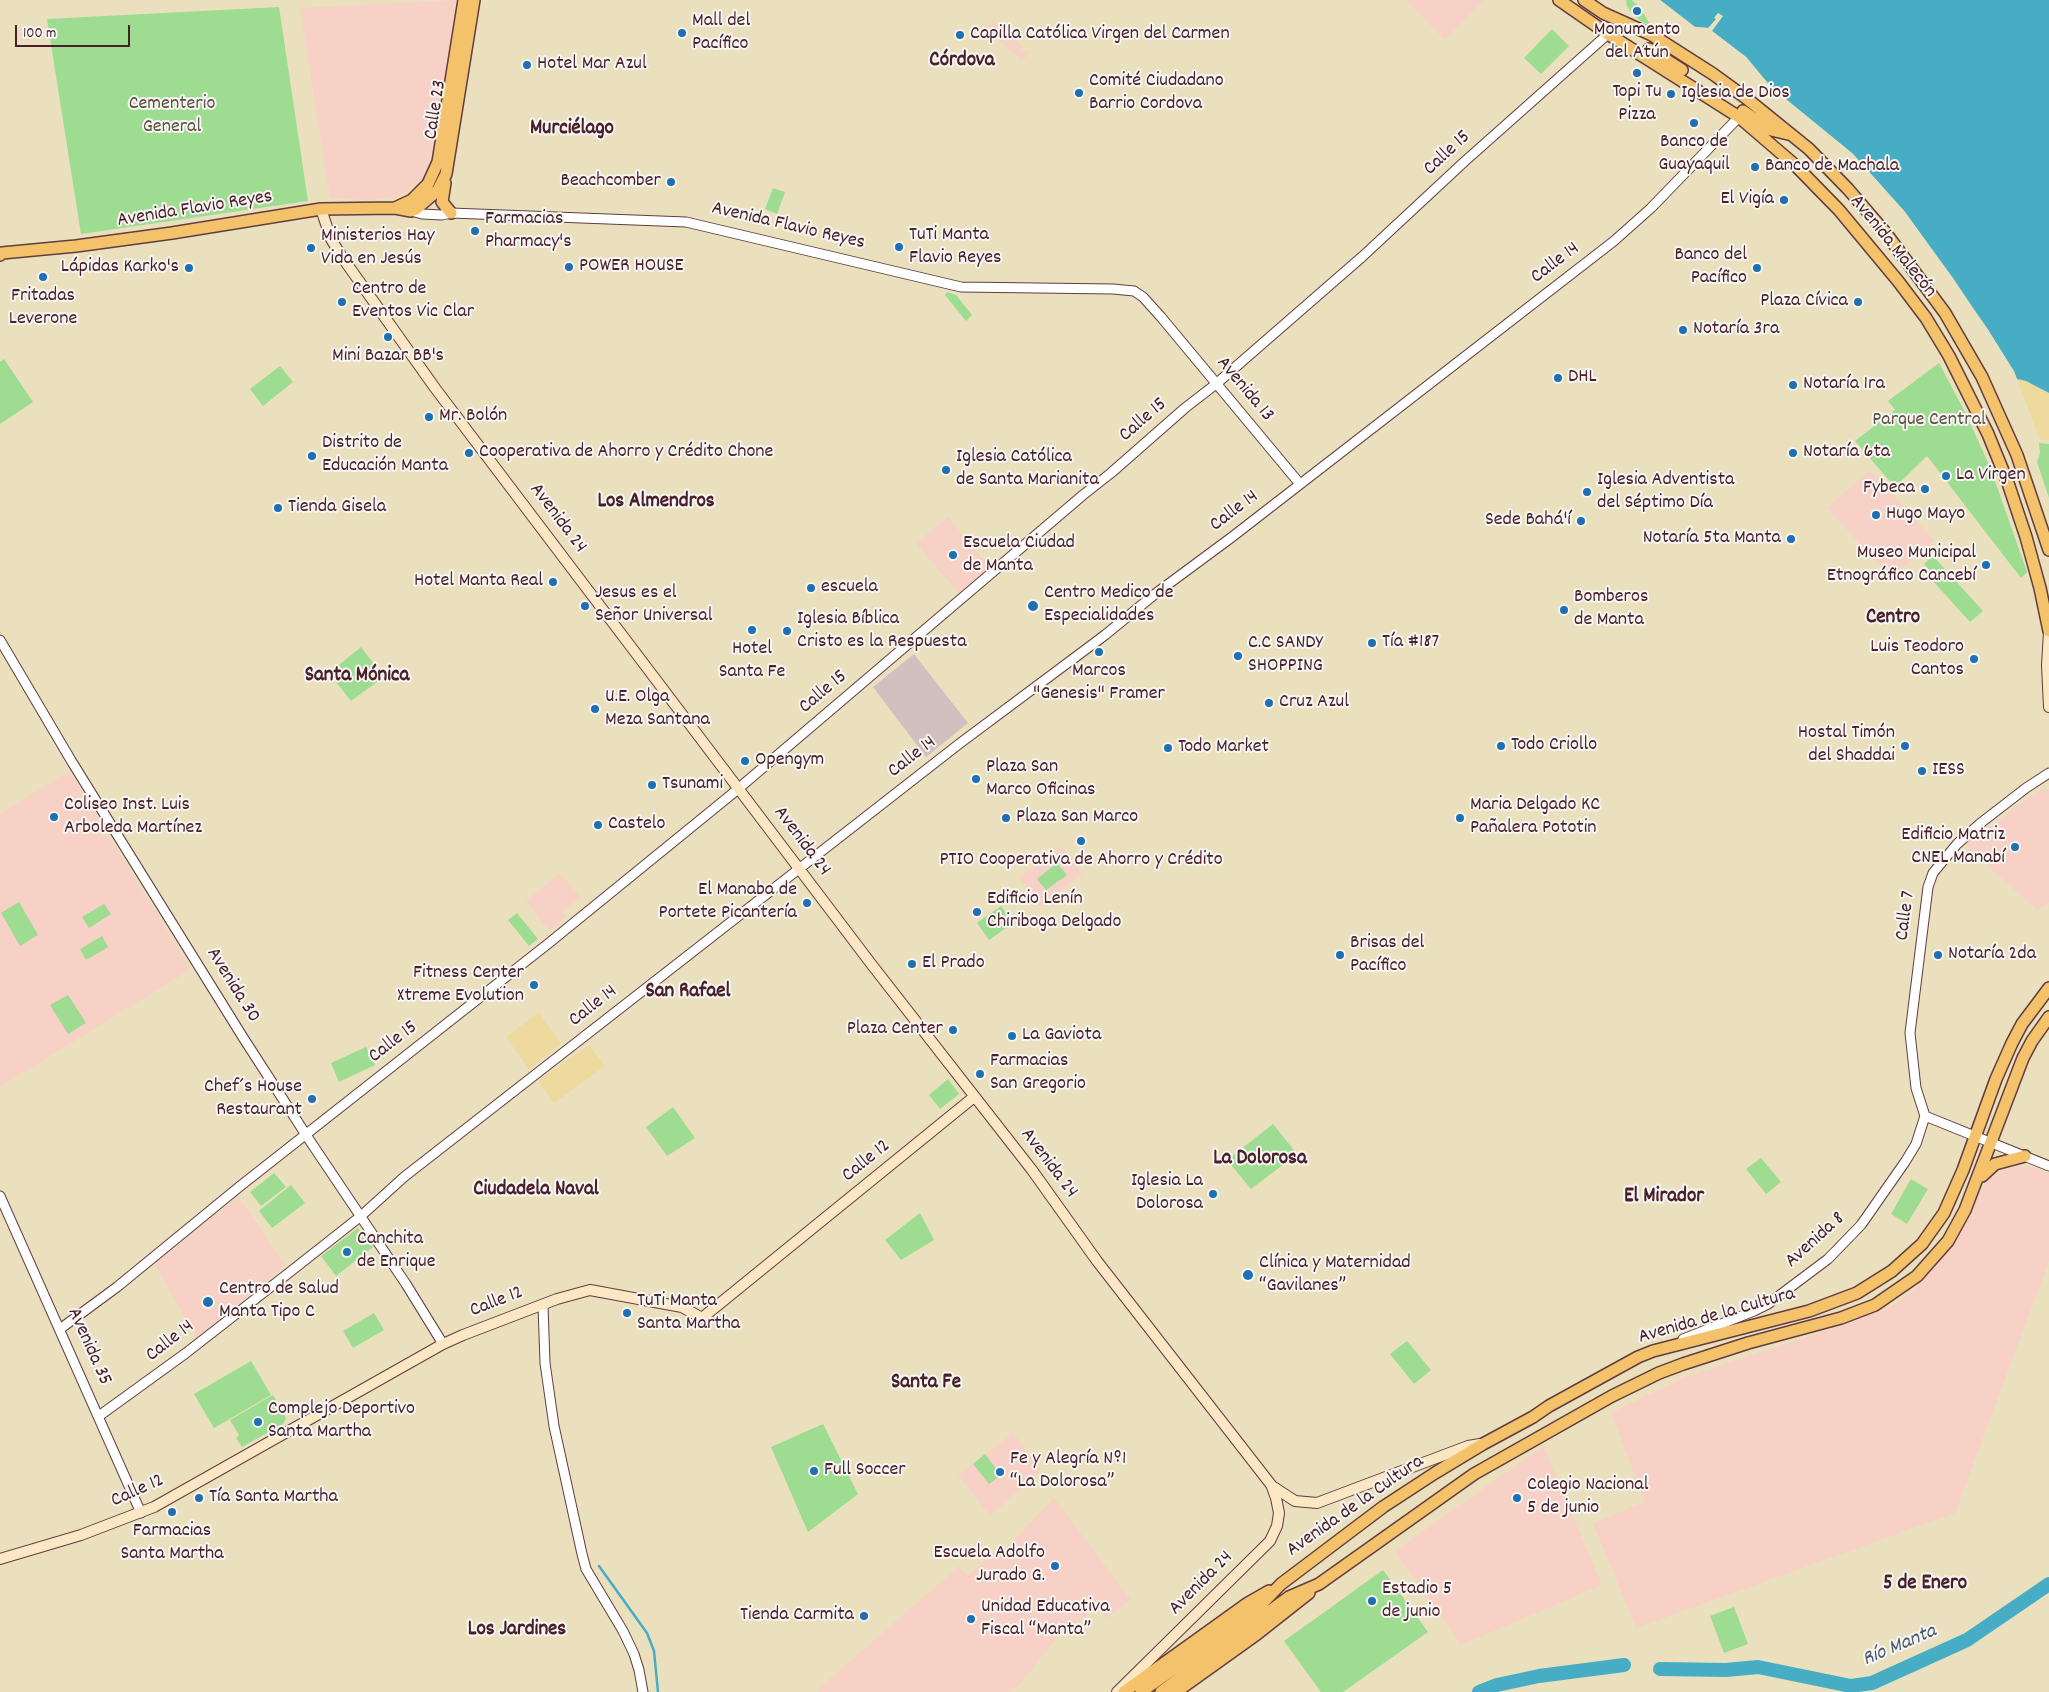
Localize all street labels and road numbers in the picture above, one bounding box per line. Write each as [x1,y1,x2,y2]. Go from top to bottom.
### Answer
street label: Calle 23 [420,79,454,141]
street label: Calle 15 [1419,126,1477,182]
street label: Avenida Flavio Reyes [116,186,274,234]
street label: Avenida Malecón [1843,191,1941,303]
street label: Avenida Flavio Reyes [709,198,867,256]
street label: Calle 14 [1527,238,1585,290]
street label: Avenida 13 [1210,353,1278,427]
street label: Calle 15 [1115,394,1173,448]
street label: Avenida 24 [523,479,591,559]
street label: Calle 14 [1206,486,1264,538]
street label: Calle 15 [795,666,853,720]
street label: Calle 14 [884,732,942,784]
street label: Avenida 24 [767,802,835,882]
street label: Calle 7 [1892,890,1922,942]
street label: Avenida 30 [200,944,264,1028]
street label: Calle 14 [565,981,623,1033]
street label: Calle 15 [365,1016,423,1070]
street label: Avenida 24 [1014,1124,1082,1204]
street label: Calle 12 [838,1135,896,1189]
street label: Avenida 8 [1781,1208,1851,1274]
street label: Calle 12 [467,1282,527,1324]
street label: Avenida de la Cultura [1636,1283,1798,1351]
street label: Avenida 35 [60,1304,116,1390]
street label: Calle 14 [142,1316,200,1368]
street label: Avenida de la Cultura [1283,1451,1429,1563]
street label: Calle 12 [108,1470,168,1514]
street label: Avenida 24 [1165,1547,1239,1621]

